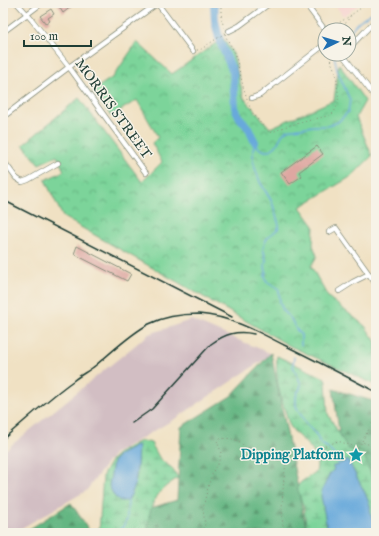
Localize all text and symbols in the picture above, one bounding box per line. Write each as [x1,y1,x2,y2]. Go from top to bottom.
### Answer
scale bar [24,22,91,48]
north arrow [317,22,357,62]
text: 100 m [30,29,58,44]
text: N [338,35,353,47]
street label: MORRIS STREET [71,55,156,163]
place label: Dipping Platform [241,446,344,464]
place icon: Dipping Platform [347,446,365,464]

